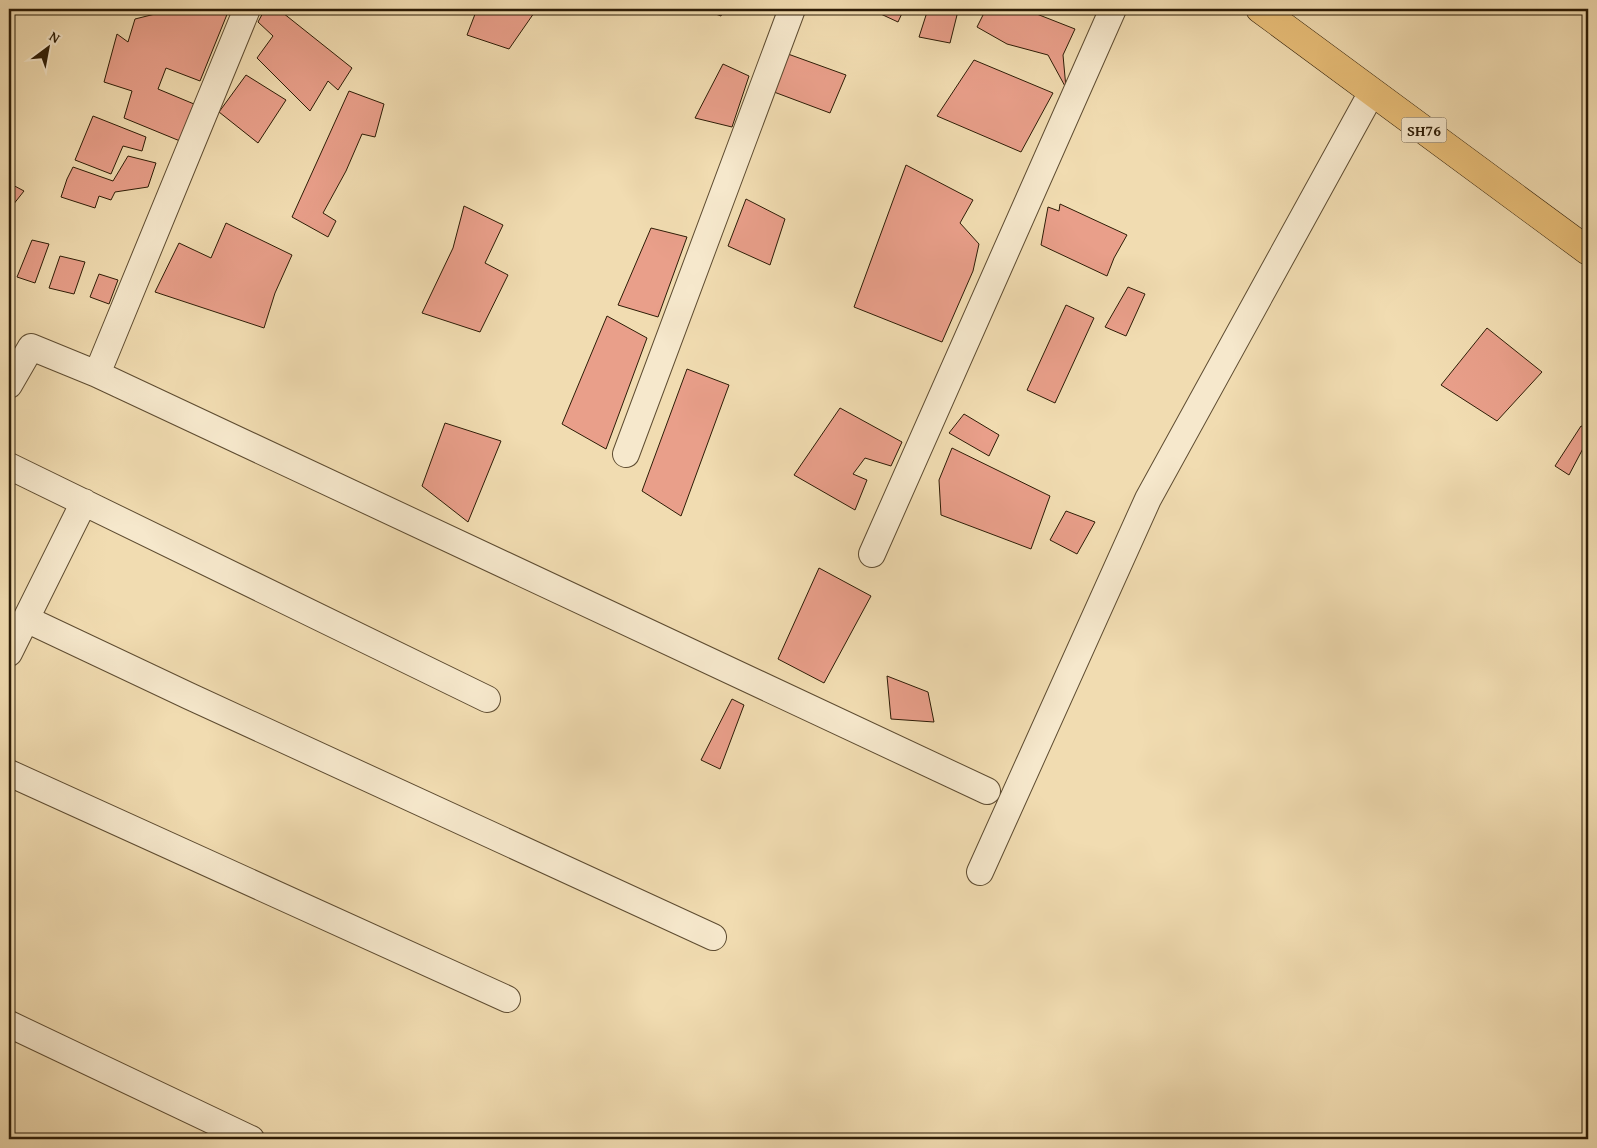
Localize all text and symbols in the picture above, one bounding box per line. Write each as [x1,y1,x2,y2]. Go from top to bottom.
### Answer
north arrow [22,22,72,72]
text: N [46,26,65,48]
road number: SH76 [1402,118,1446,142]

